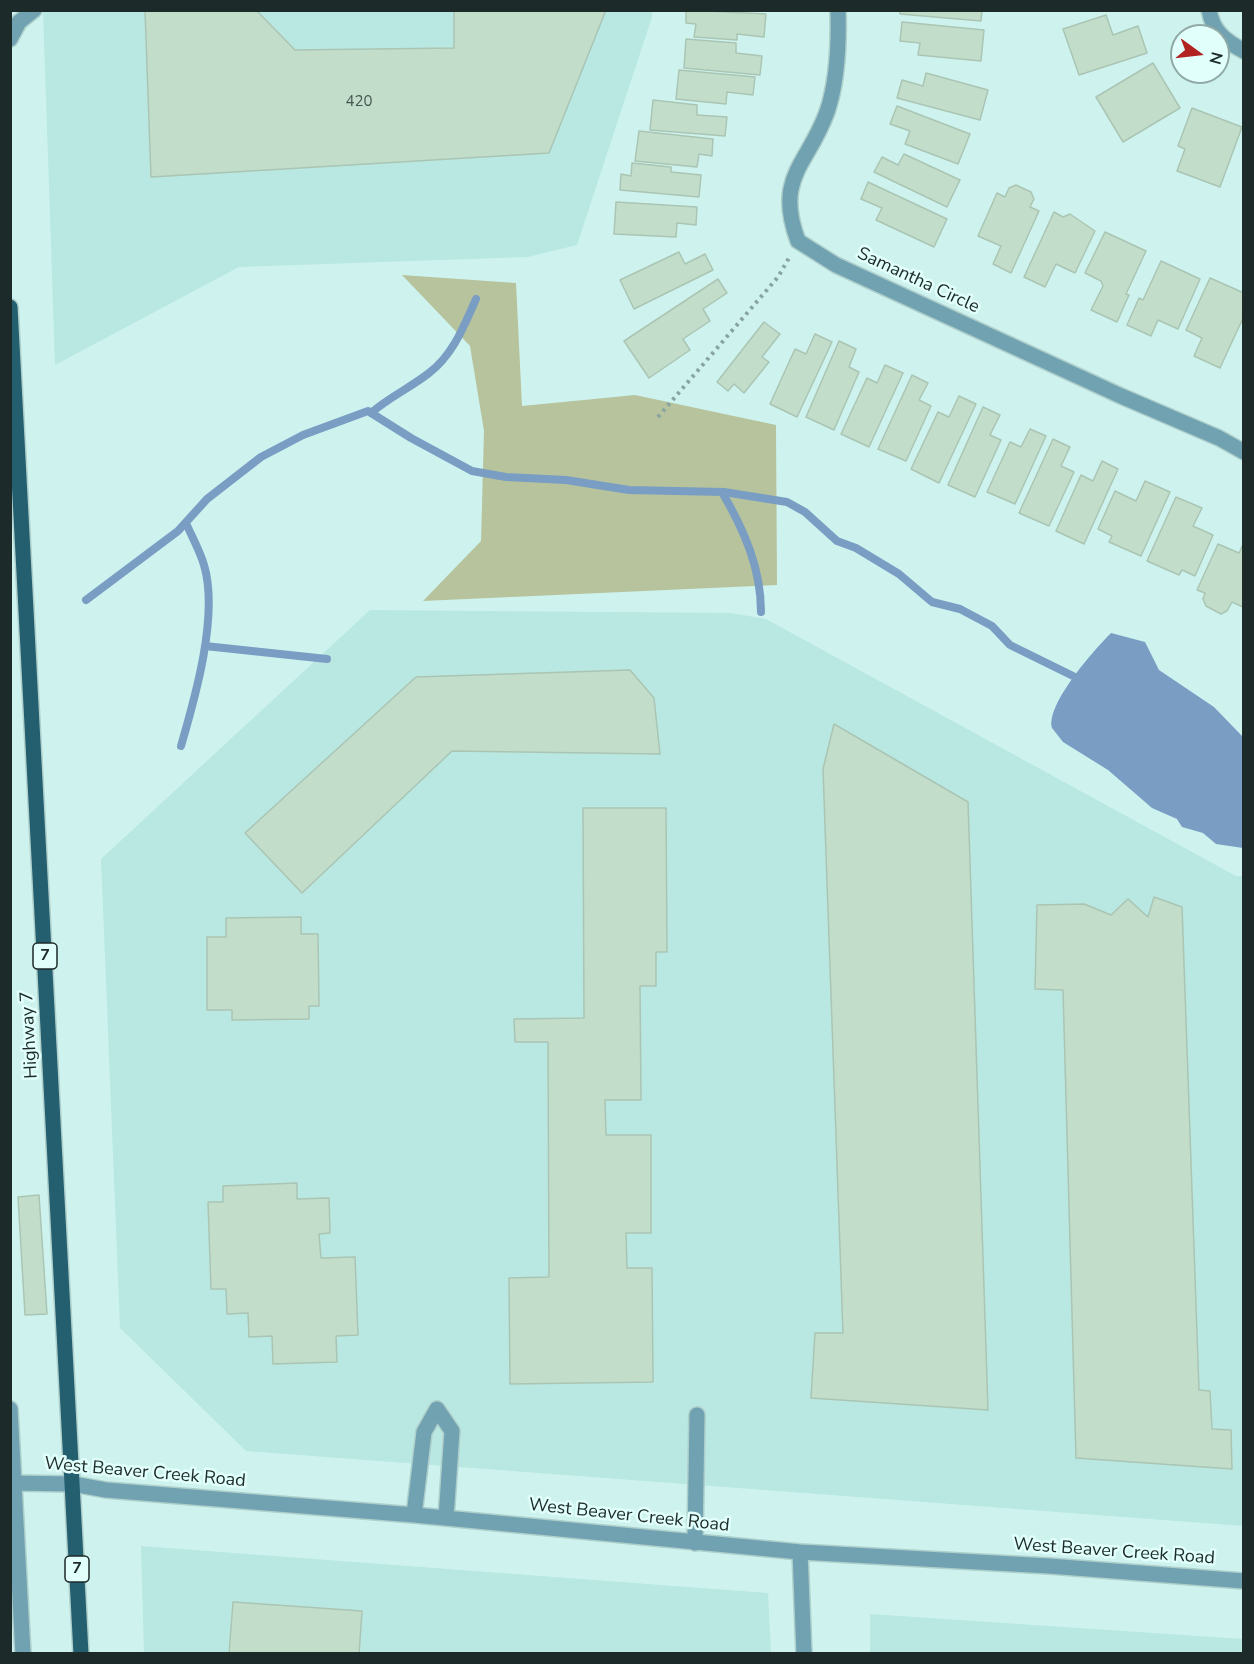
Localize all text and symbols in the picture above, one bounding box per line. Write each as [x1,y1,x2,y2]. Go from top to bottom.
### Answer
north arrow [1170,24,1230,84]
text: N [1203,50,1228,67]
house number: 420 [346,93,372,111]
street label: Samantha Circle [854,243,982,319]
road number: 7 [33,943,57,969]
street label: Highway 7 [17,991,43,1079]
street label: West Beaver Creek Road [43,1453,247,1493]
street label: West Beaver Creek Road [527,1495,731,1537]
street label: West Beaver Creek Road [1013,1534,1215,1570]
road number: 7 [65,1556,89,1582]

